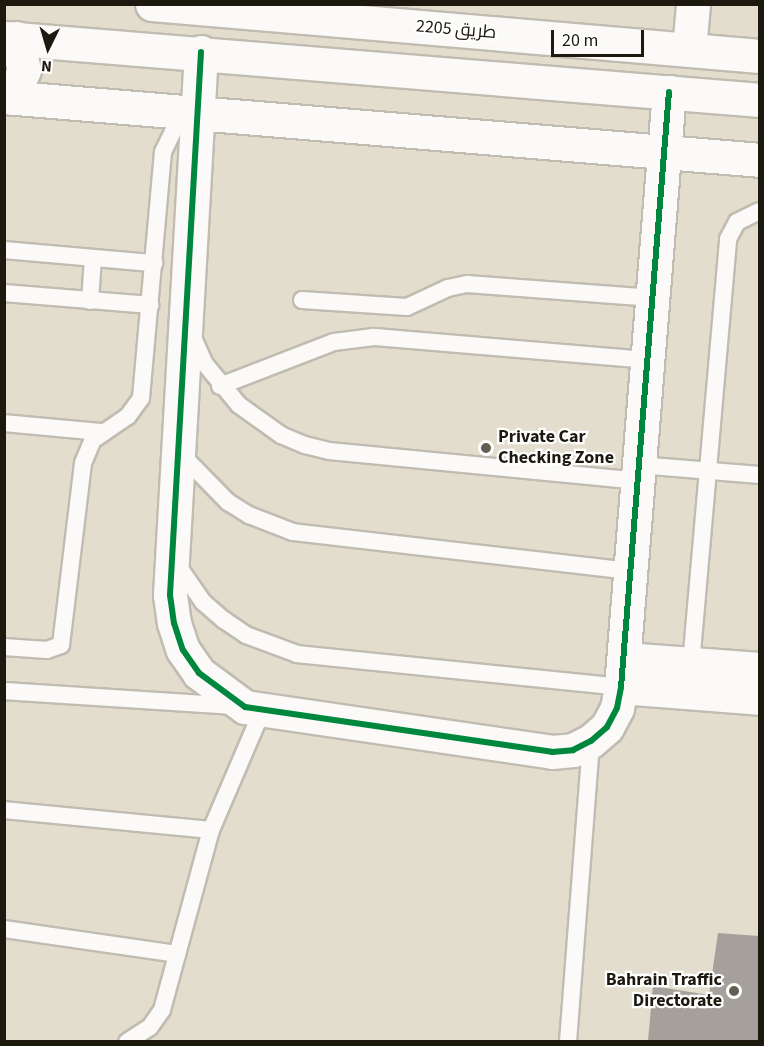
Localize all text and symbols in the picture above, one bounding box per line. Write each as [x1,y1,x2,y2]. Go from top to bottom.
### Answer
street label: طريق 2205 [415,16,497,44]
north arrow [18,18,78,78]
scale bar [554,18,647,56]
text: 20 m [562,28,598,53]
text: N [40,55,53,77]
place label: Private Car Checking Zone [498,427,614,470]
marker: Private Car Checking Zone [479,441,493,455]
place label: Bahrain Traffic Directorate [606,970,722,1012]
marker: Bahrain Traffic Directorate [727,984,741,998]

